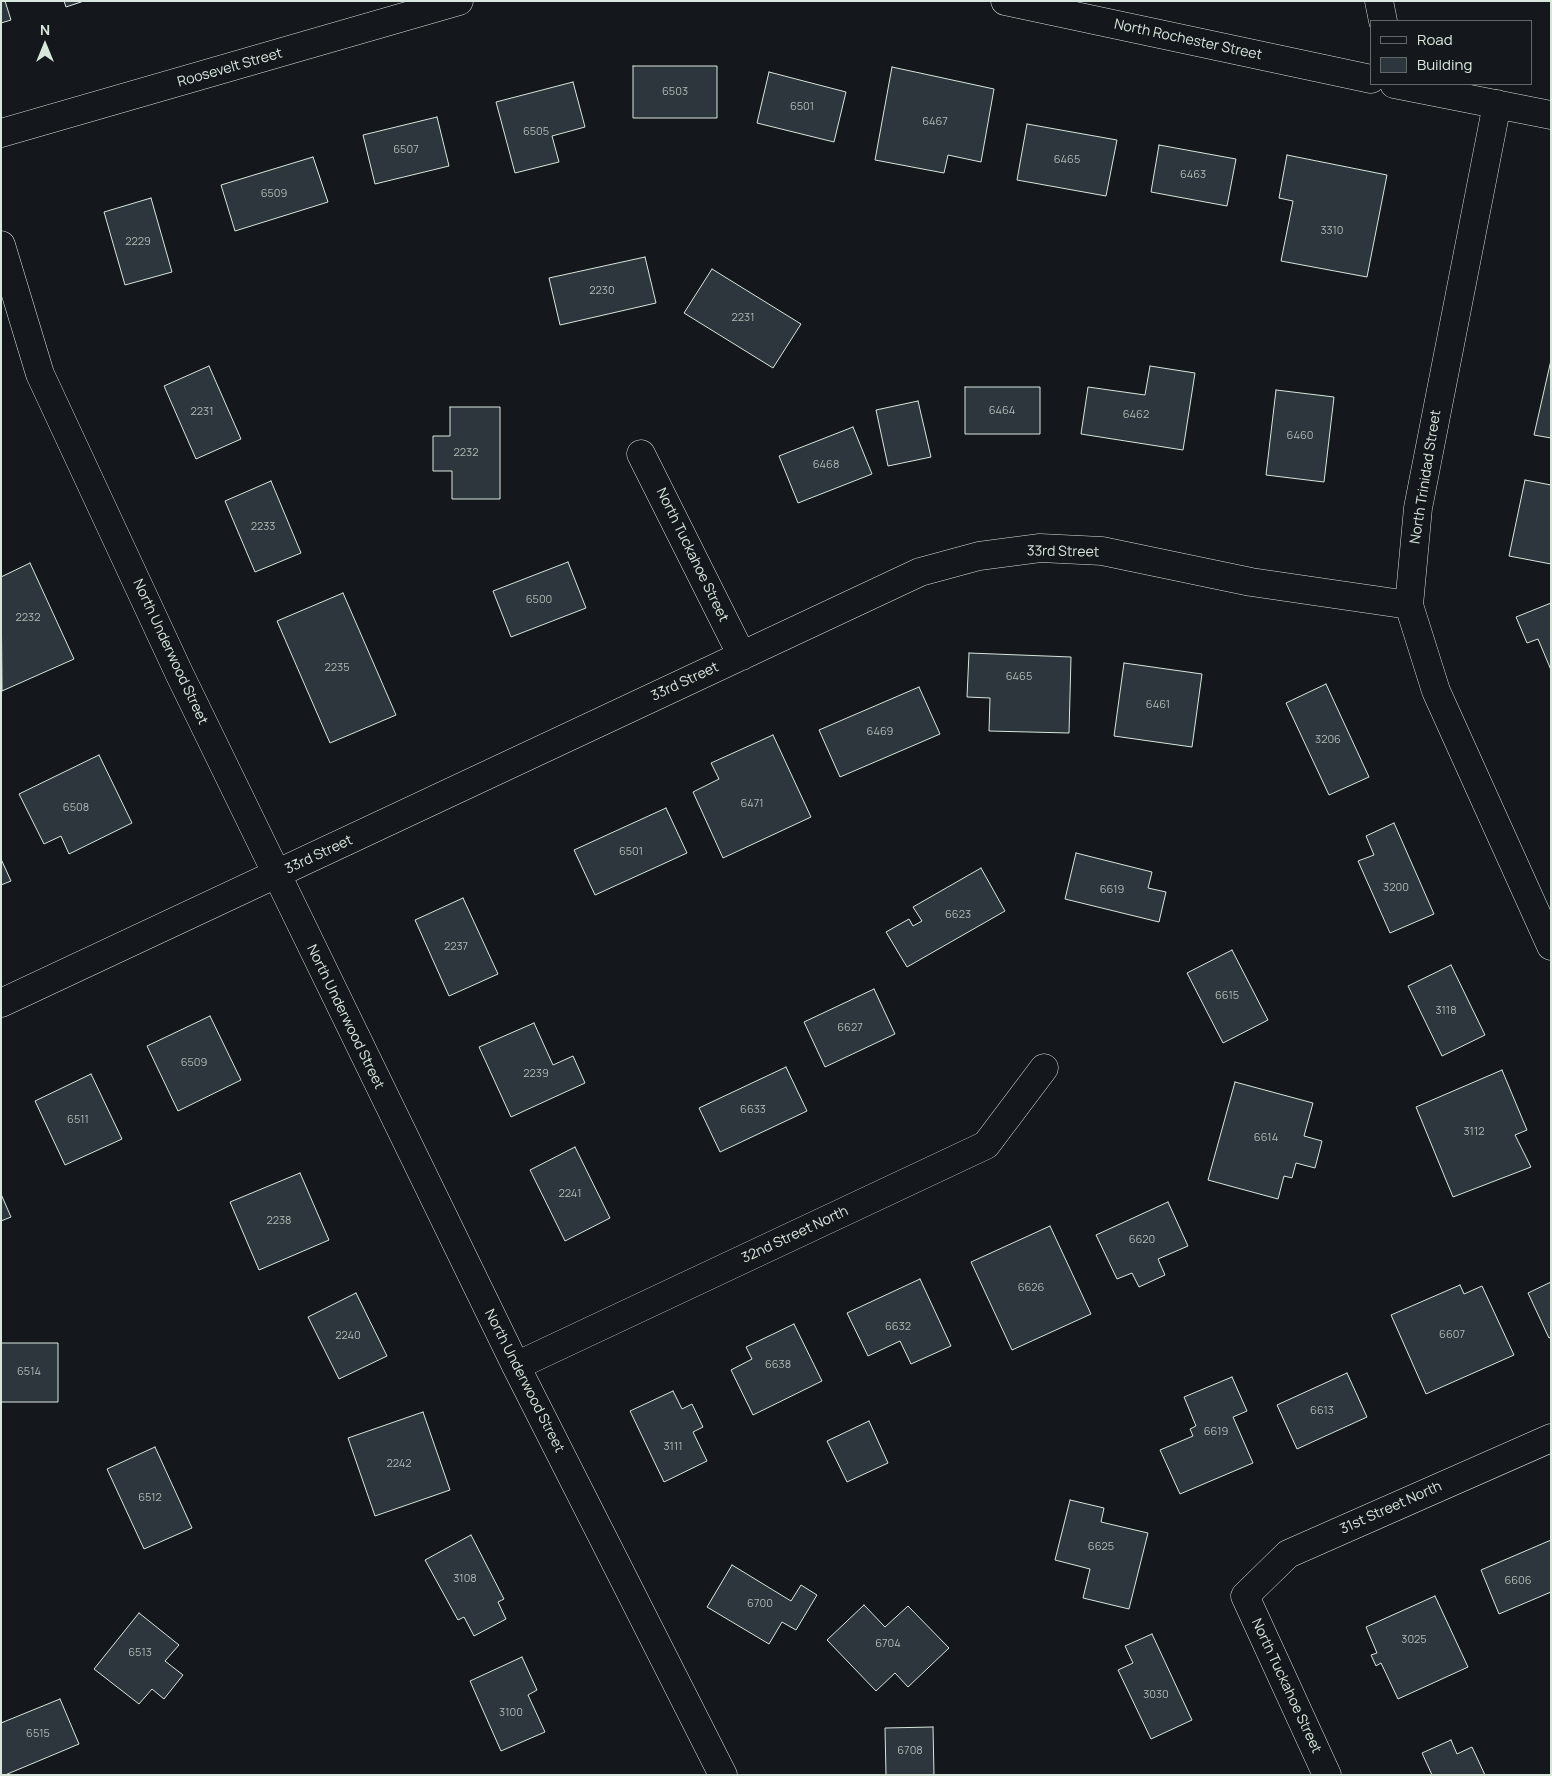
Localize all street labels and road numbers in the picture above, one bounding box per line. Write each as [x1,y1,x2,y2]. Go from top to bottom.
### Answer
street label: North Rochester Street [1112,16,1264,64]
street label: Roosevelt Street [176,45,284,91]
street label: North Trinidad Street [1407,409,1445,545]
street label: North Tuckahoe Street [652,485,732,625]
street label: 33rd Street [1027,543,1099,561]
street label: North Underwood Street [129,577,211,727]
street label: 33rd Street [649,659,721,705]
street label: 33rd Street [283,832,355,878]
street label: North Underwood Street [303,942,387,1092]
street label: 32nd Street North [739,1203,851,1267]
street label: North Underwood Street [481,1307,567,1455]
street label: 31st Street North [1337,1478,1445,1538]
street label: North Tuckahoe Street [1247,1616,1325,1756]

